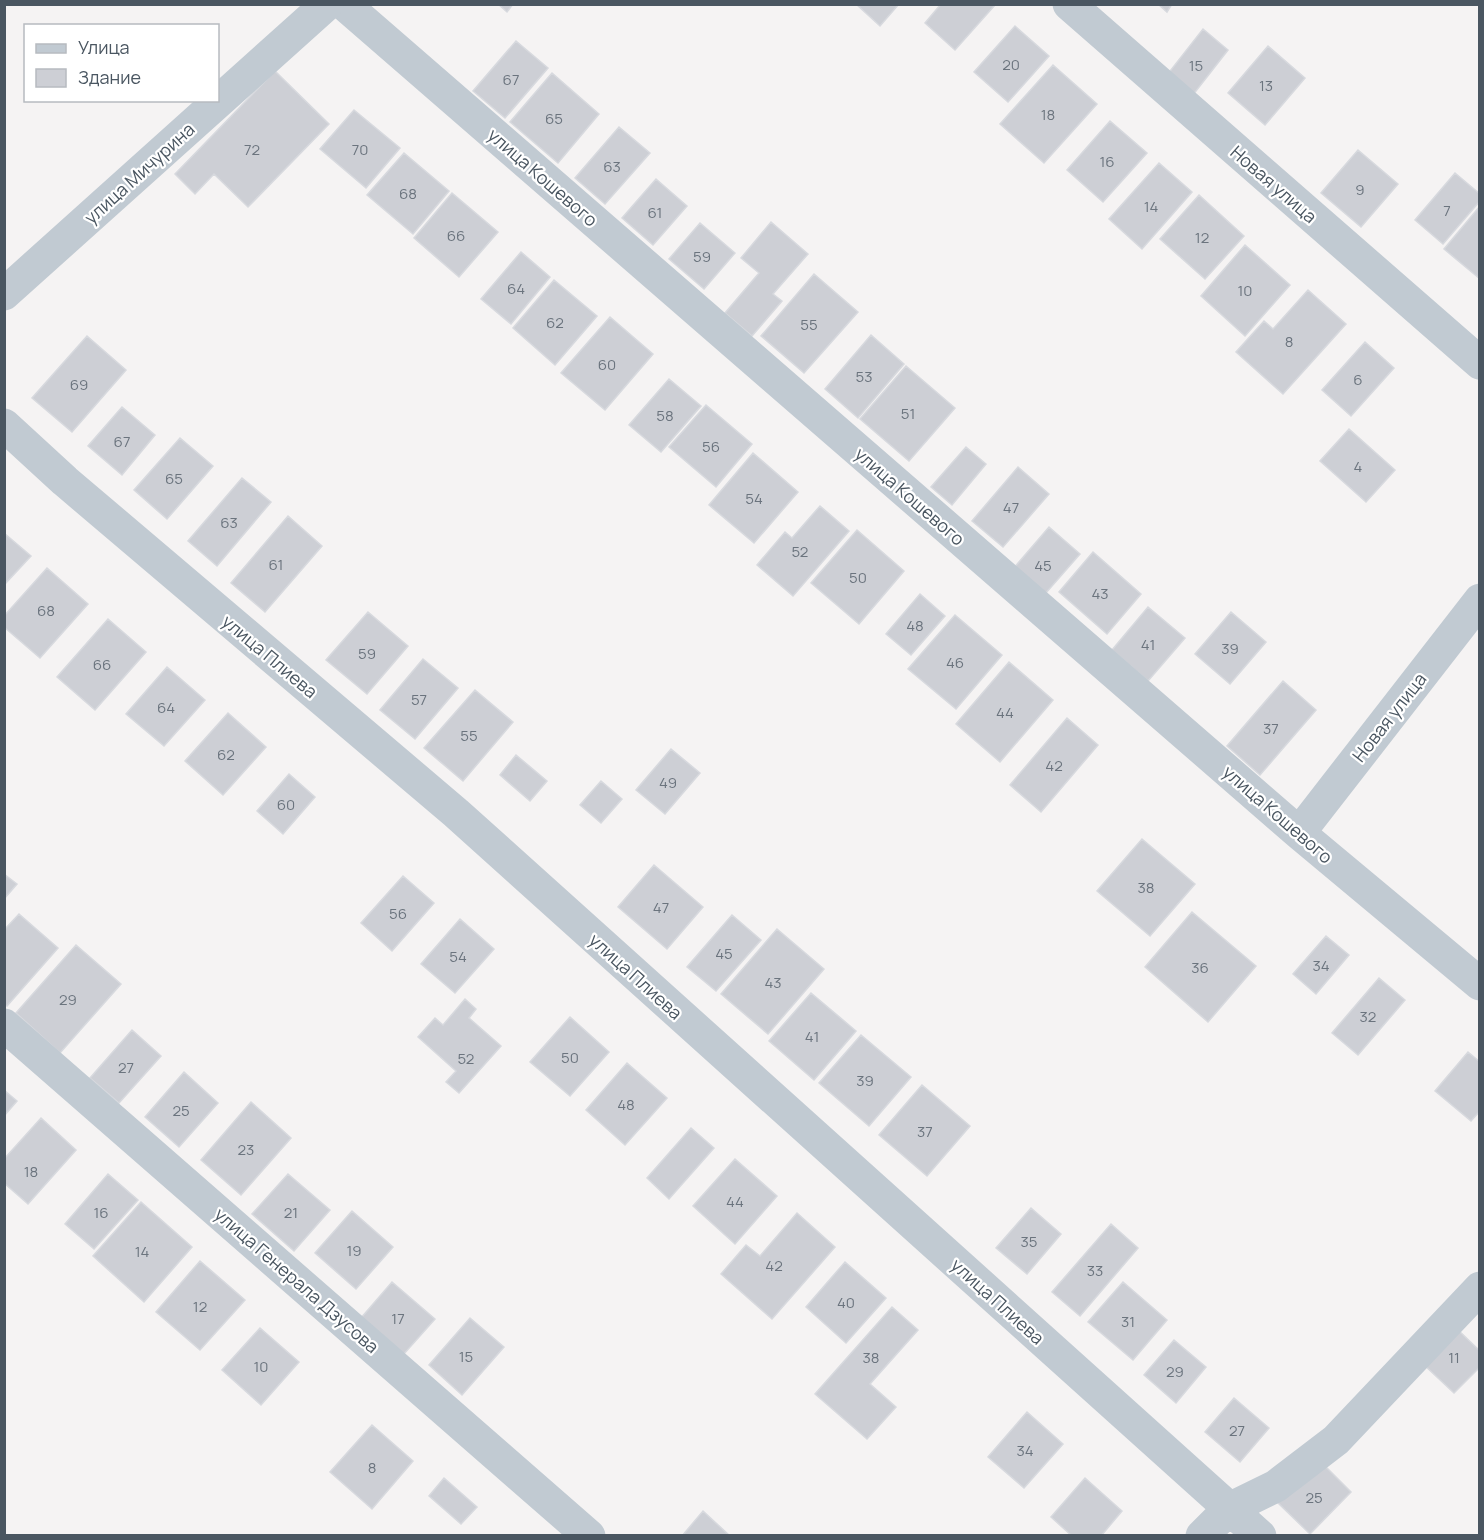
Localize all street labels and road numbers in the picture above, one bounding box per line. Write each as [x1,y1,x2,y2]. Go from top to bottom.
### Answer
street label: улица Мичурина [79,117,199,229]
street label: улица Кошевого [483,123,603,231]
street label: Новая улица [1226,140,1322,228]
street label: улица Кошевого [850,442,970,550]
street label: улица Плиева [217,609,323,703]
street label: Новая улица [1347,667,1431,767]
street label: улица Кошевого [1218,760,1338,868]
street label: улица Плиева [584,928,688,1024]
street label: улица Генерала Дзусова [210,1202,384,1358]
street label: улица Плиева [946,1253,1050,1349]

